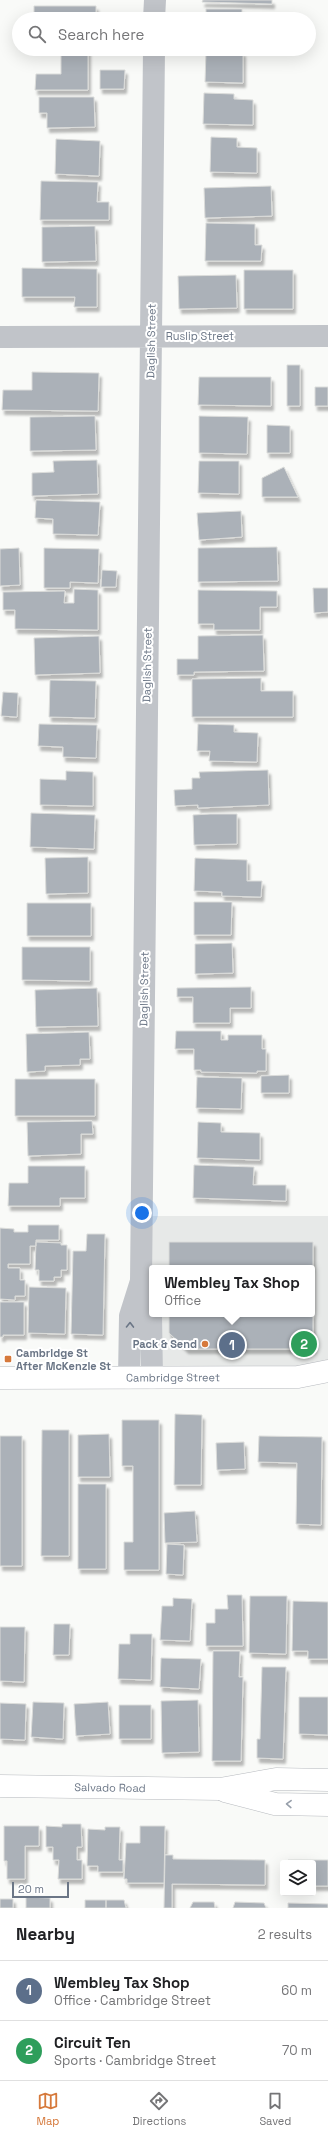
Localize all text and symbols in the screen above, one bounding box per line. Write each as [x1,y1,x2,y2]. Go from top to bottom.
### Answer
search box [12,12,316,56]
icon: search [26,23,48,45]
text: Search here [58,25,144,44]
street label: Daglish Street [143,303,159,379]
street label: Ruslip Street [166,329,234,343]
street label: Daglish Street [139,627,155,703]
street label: Daglish Street [136,951,152,1027]
your location [132,1203,152,1223]
popup [149,1265,315,1317]
text: Wembley Tax Shop [164,1273,300,1292]
text: Office [164,1292,201,1309]
one-way arrow [126,1322,134,1328]
pin: 2 [291,1329,317,1359]
pin: 1 [219,1330,245,1360]
place label: Pack & Send [133,1337,197,1351]
marker: Pack & Send [200,1339,210,1349]
place label: Cambridge St After McKenzie St [16,1346,111,1373]
marker: Cambridge St After McKenzie St [3,1354,13,1364]
street label: Cambridge Street [126,1370,220,1385]
street label: Salvado Road [74,1780,146,1795]
one-way arrow [286,1800,292,1809]
map controls [280,1860,316,1896]
button: layers [280,1860,316,1896]
scale bar [12,1880,69,1899]
text: 20 m [18,1882,44,1896]
text: Nearby [16,1923,75,1945]
text: 2 results [258,1926,312,1943]
text: Wembley Tax Shop [54,1973,190,1992]
text: 1 [26,1982,32,1999]
text: 60 m [281,1982,312,1999]
text: Office · Cambridge Street [54,1992,211,2009]
text: Circuit Ten [54,2033,131,2052]
text: 2 [25,2042,33,2059]
text: 70 m [282,2042,312,2059]
text: Sports · Cambridge Street [54,2052,216,2069]
tab: Map [37,2090,59,2128]
tab: Directions [132,2090,186,2128]
tab: Saved [259,2090,291,2128]

